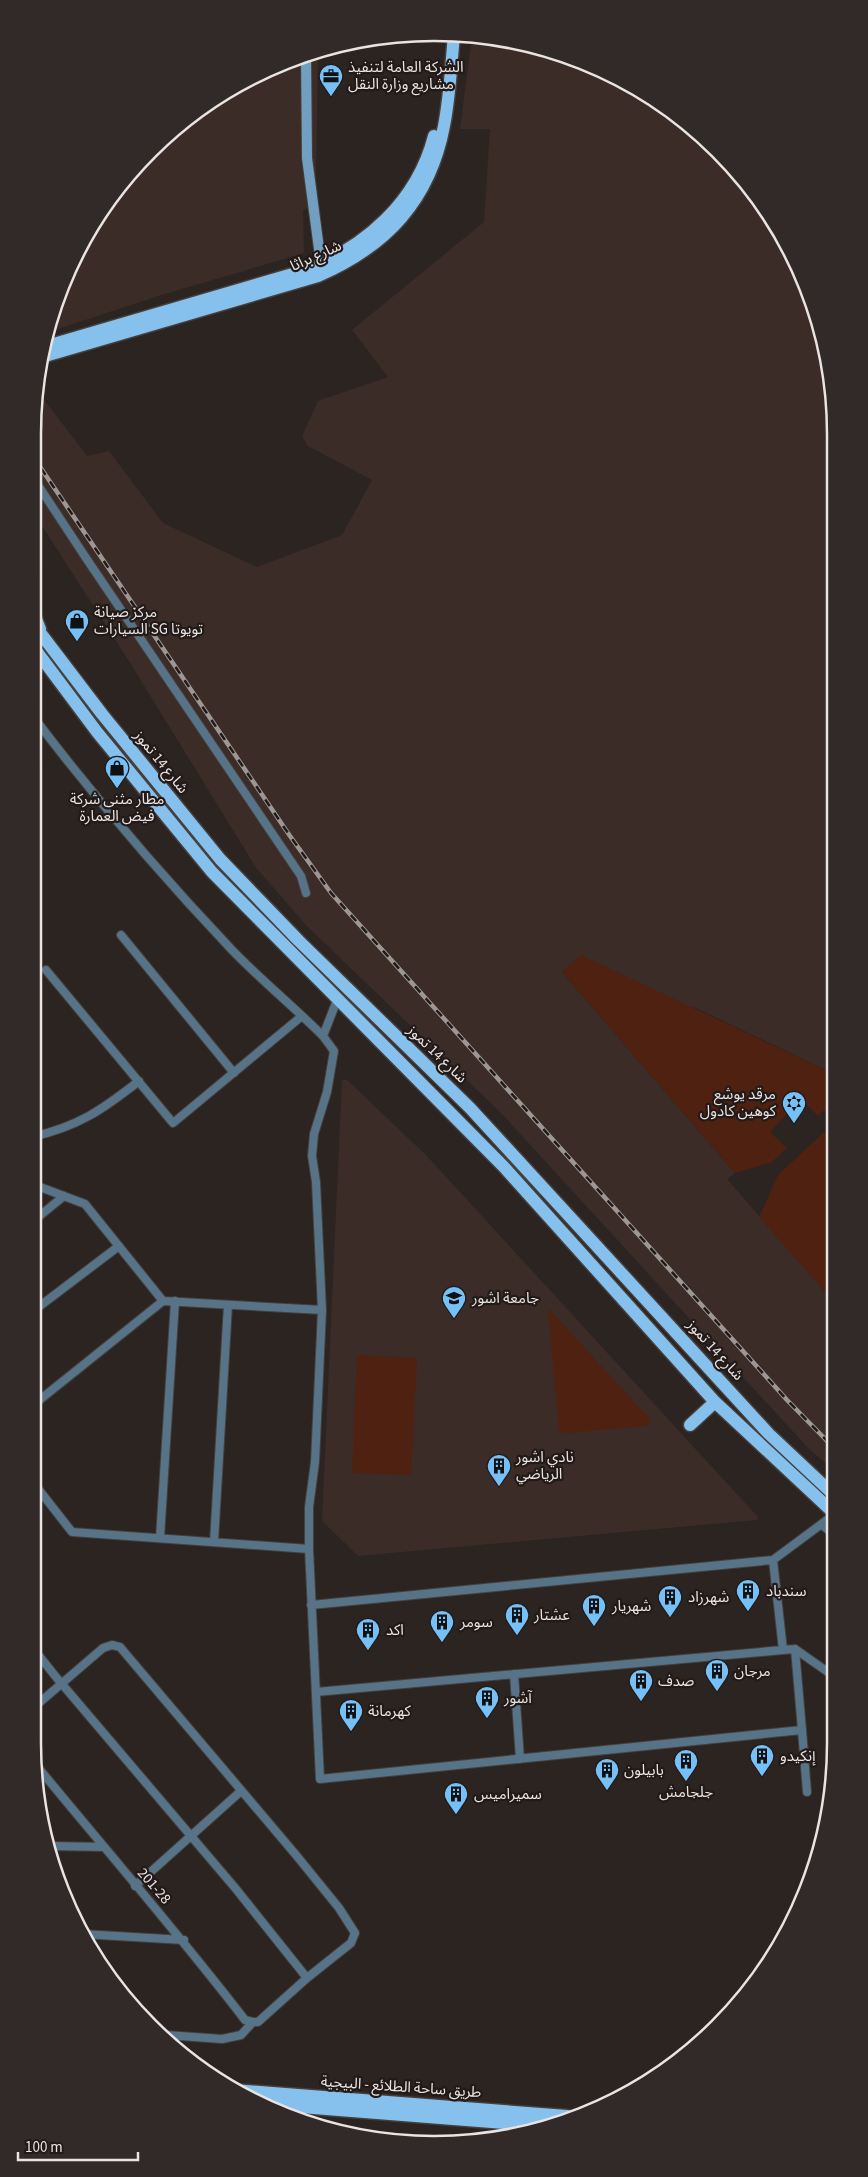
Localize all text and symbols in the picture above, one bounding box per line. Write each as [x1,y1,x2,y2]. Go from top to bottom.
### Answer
place label: الشركة العامة لتنفيذ مشاريع وزارة النقل [348,57,464,96]
office icon: الشركة العامة لتنفيذ مشاريع وزارة النقل [318,63,344,97]
street label: شارع براثا [287,235,346,278]
place label: مركز صيانة السيارات SG تويوتا [94,602,203,640]
shop icon: مركز صيانة السيارات SG تويوتا [64,608,90,642]
street label: شارع 14 تموز [128,725,193,799]
shop icon: مطار مثنى شركة فيض العمارة [104,755,130,789]
place label: مطار مثنى شركة فيض العمارة [70,789,164,827]
street label: شارع 14 تموز [401,1019,472,1089]
place label: مرقد يوشع كوهين كادول [700,1084,777,1122]
synagogue icon: مرقد يوشع كوهين كادول [781,1090,807,1124]
school or university icon: جامعة اشور [441,1285,467,1319]
place label: جامعة اشور [471,1288,539,1309]
street label: شارع 14 تموز [680,1314,748,1386]
place label: نادي اشور الرياضي [515,1447,574,1485]
building icon: نادي اشور الرياضي [486,1453,512,1487]
building icon: سندباد [735,1578,761,1612]
place label: سندباد [766,1581,807,1602]
building icon: شهرزاد [657,1584,683,1618]
place label: شهرزاد [688,1587,729,1608]
building icon: شهريار [581,1593,607,1627]
place label: شهريار [611,1596,651,1617]
building icon: عشتار [504,1602,530,1636]
place label: عشتار [533,1605,570,1626]
building icon: سومر [429,1609,455,1643]
place label: سومر [459,1612,493,1633]
building icon: اكد [355,1617,381,1651]
place label: اكد [386,1620,404,1641]
building icon: مرجان [704,1658,730,1692]
place label: مرجان [734,1661,771,1682]
building icon: صدف [628,1668,654,1702]
place label: صدف [658,1671,694,1692]
building icon: آشور [474,1685,500,1719]
place label: آشور [503,1688,532,1709]
building icon: كهرمانة [338,1698,364,1732]
place label: كهرمانة [368,1701,412,1722]
building icon: إنكيدو [749,1743,775,1777]
place label: إنكيدو [780,1746,816,1767]
building icon: جلجامش [673,1748,699,1782]
building icon: بابيلون [594,1757,620,1791]
place label: بابيلون [624,1760,664,1781]
building icon: سميراميس [443,1781,469,1815]
place label: جلجامش [659,1782,713,1803]
place label: سميراميس [474,1784,542,1805]
street label: 201-28 [132,1863,176,1909]
street label: طريق ساحة الطلائع - البيجية [320,2071,482,2104]
scale bar [18,2130,138,2162]
text: 100 m [25,2137,63,2158]

